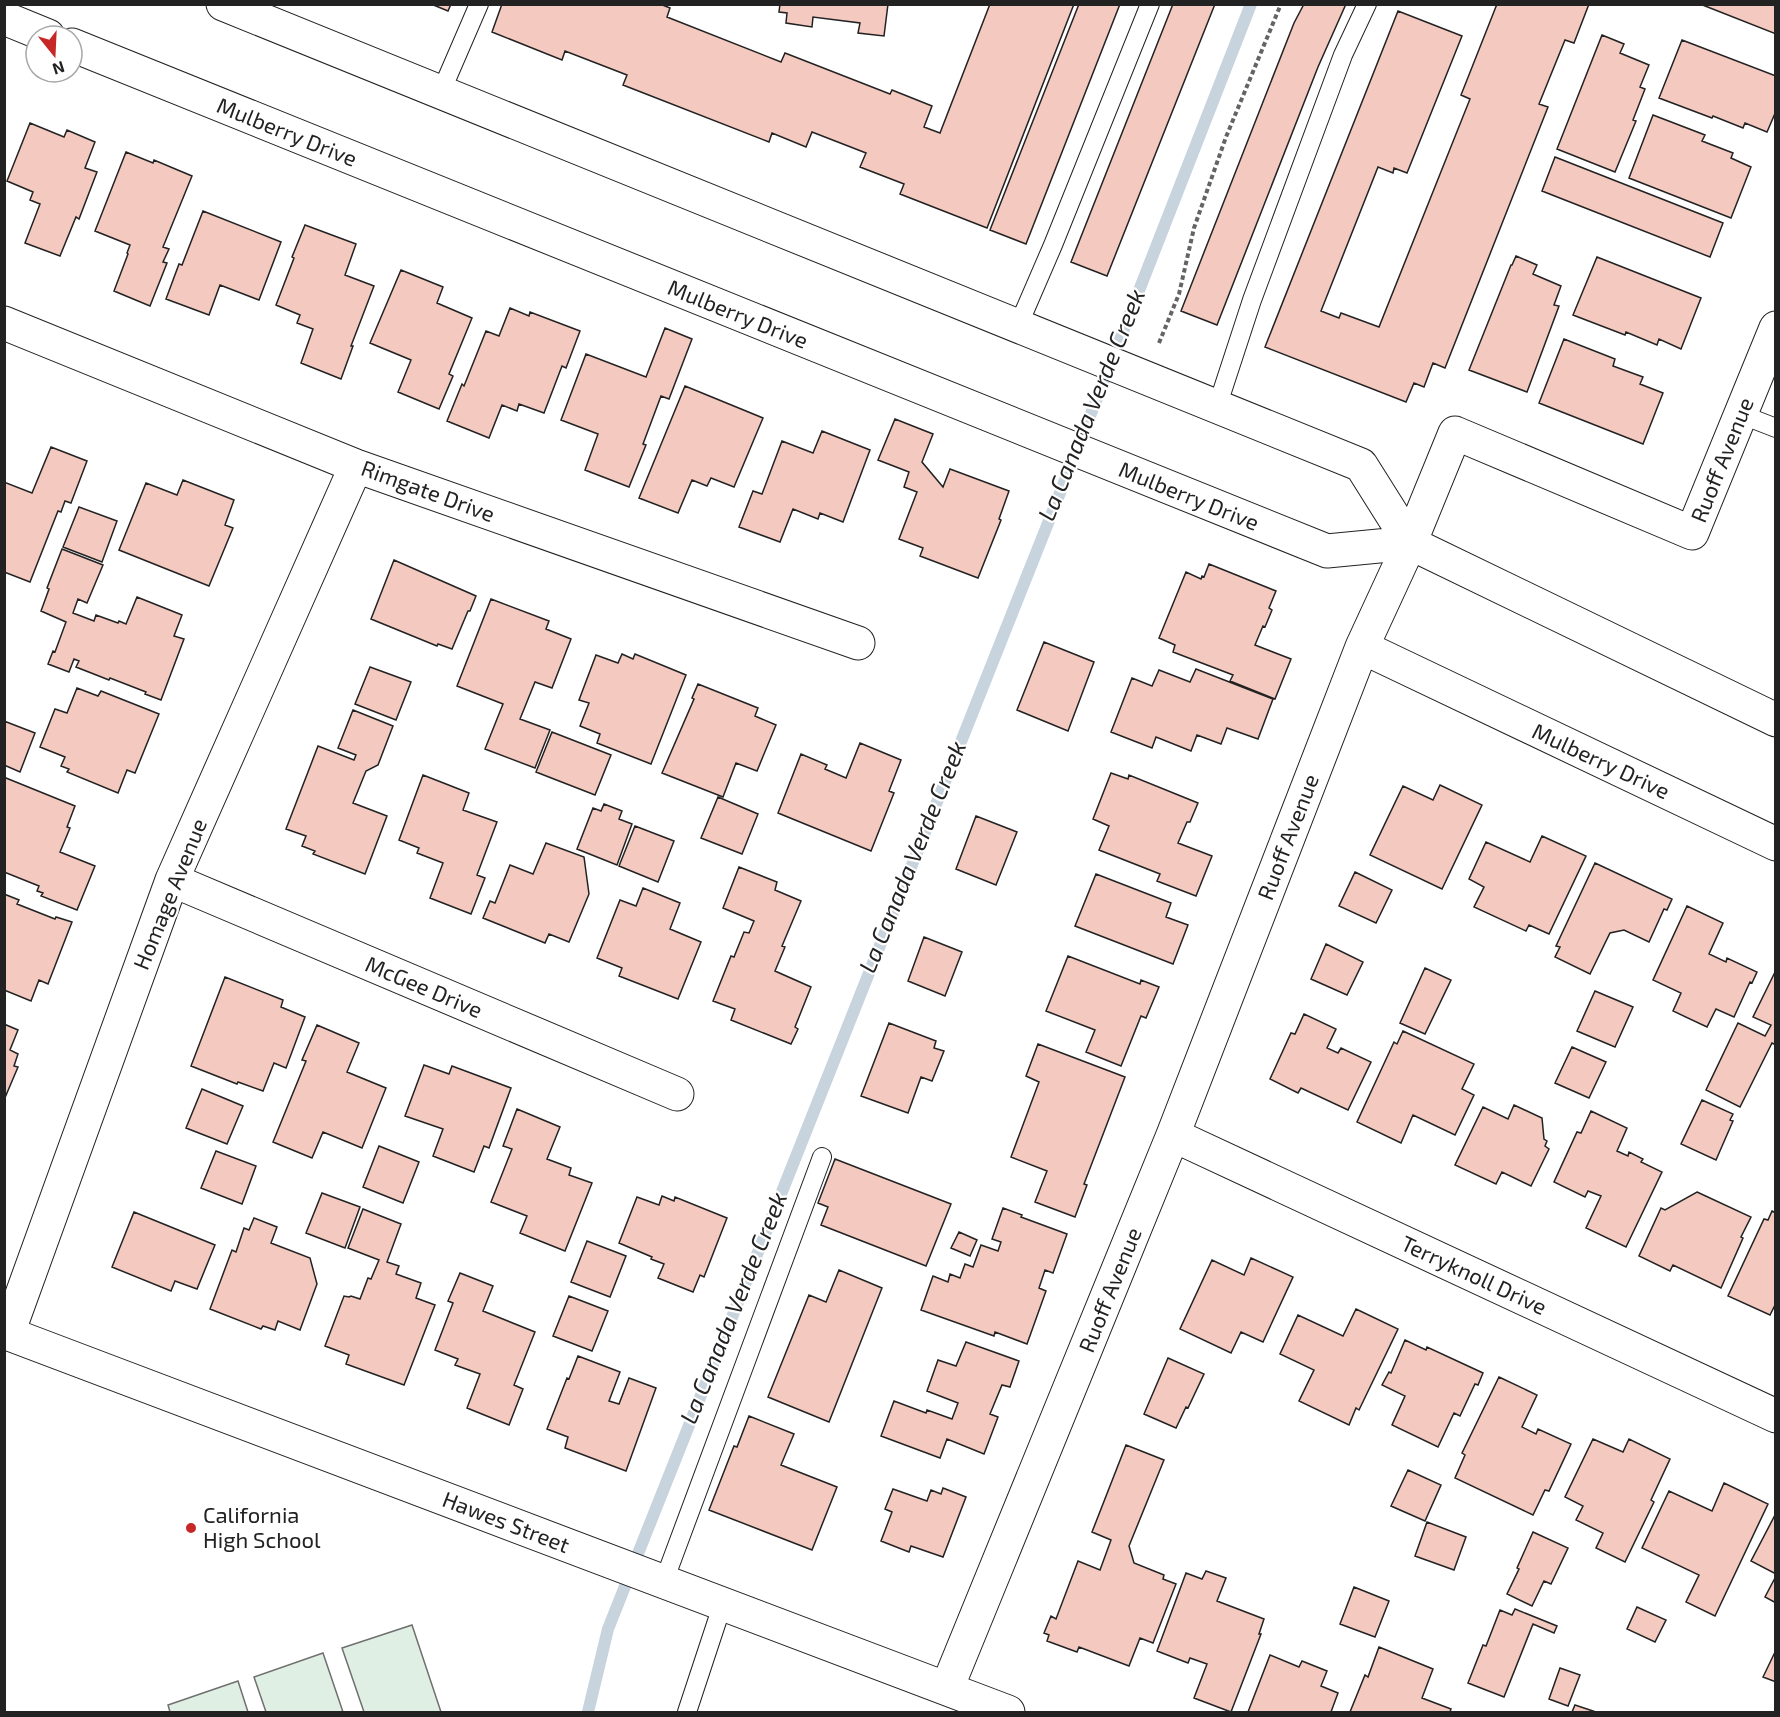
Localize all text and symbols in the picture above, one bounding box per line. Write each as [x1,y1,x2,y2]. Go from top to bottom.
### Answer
north arrow [24,24,84,84]
text: N [50,58,67,80]
street label: Mulberry Drive [214,91,361,171]
street label: Mulberry Drive [665,273,812,353]
water label: La Canada Verde Creek [1031,284,1150,525]
street label: Ruoff Avenue [1684,393,1758,526]
street label: Rimgate Drive [358,454,499,526]
street label: Mulberry Drive [1116,455,1263,535]
street label: Mulberry Drive [1529,717,1674,803]
water label: La Canada Verde Creek [852,736,971,977]
street label: Ruoff Avenue [1251,770,1323,903]
street label: Homage Avenue [127,814,211,973]
street label: McGee Drive [362,950,487,1022]
water label: La Canada Verde Creek [673,1187,792,1428]
street label: Ruoff Avenue [1072,1223,1146,1356]
street label: Terryknoll Drive [1398,1229,1551,1319]
street label: Hawes Street [439,1485,574,1557]
place label: California High School [203,1501,321,1552]
marker: California High School [184,1521,198,1535]

